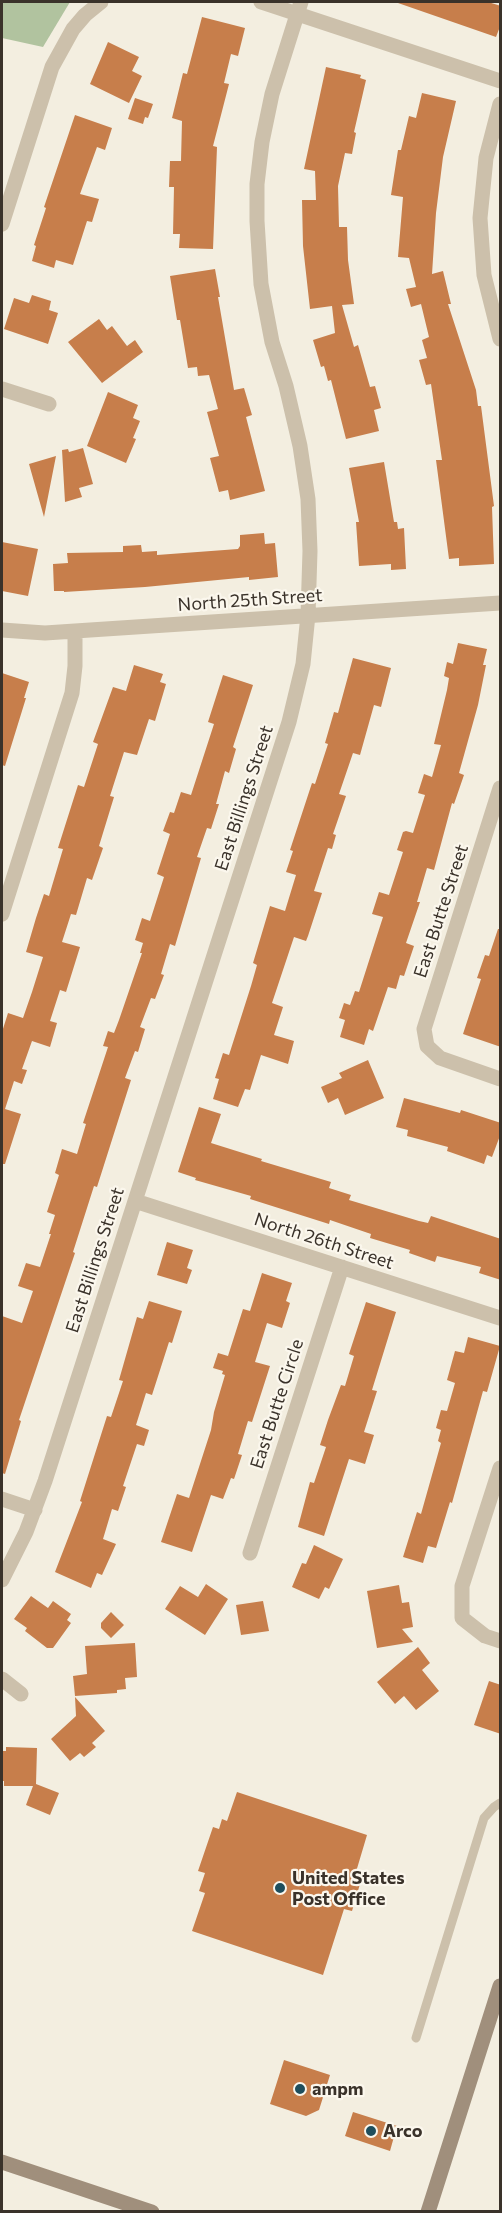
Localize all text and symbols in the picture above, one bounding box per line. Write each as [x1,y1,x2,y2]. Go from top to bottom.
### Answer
street label: North 25th Street [177,584,323,616]
street label: East Billings Street [210,723,278,873]
street label: East Butte Street [409,841,473,981]
street label: East Billings Street [61,1185,129,1335]
street label: North 26th Street [251,1208,397,1274]
street label: East Butte Circle [246,1336,308,1472]
place label: United States Post Office [292,1867,405,1910]
marker: United States Post Office [273,1881,287,1895]
place label: ampm [312,2078,364,2100]
marker: ampm [293,2082,307,2096]
place label: Arco [383,2120,423,2142]
marker: Arco [364,2124,378,2138]

